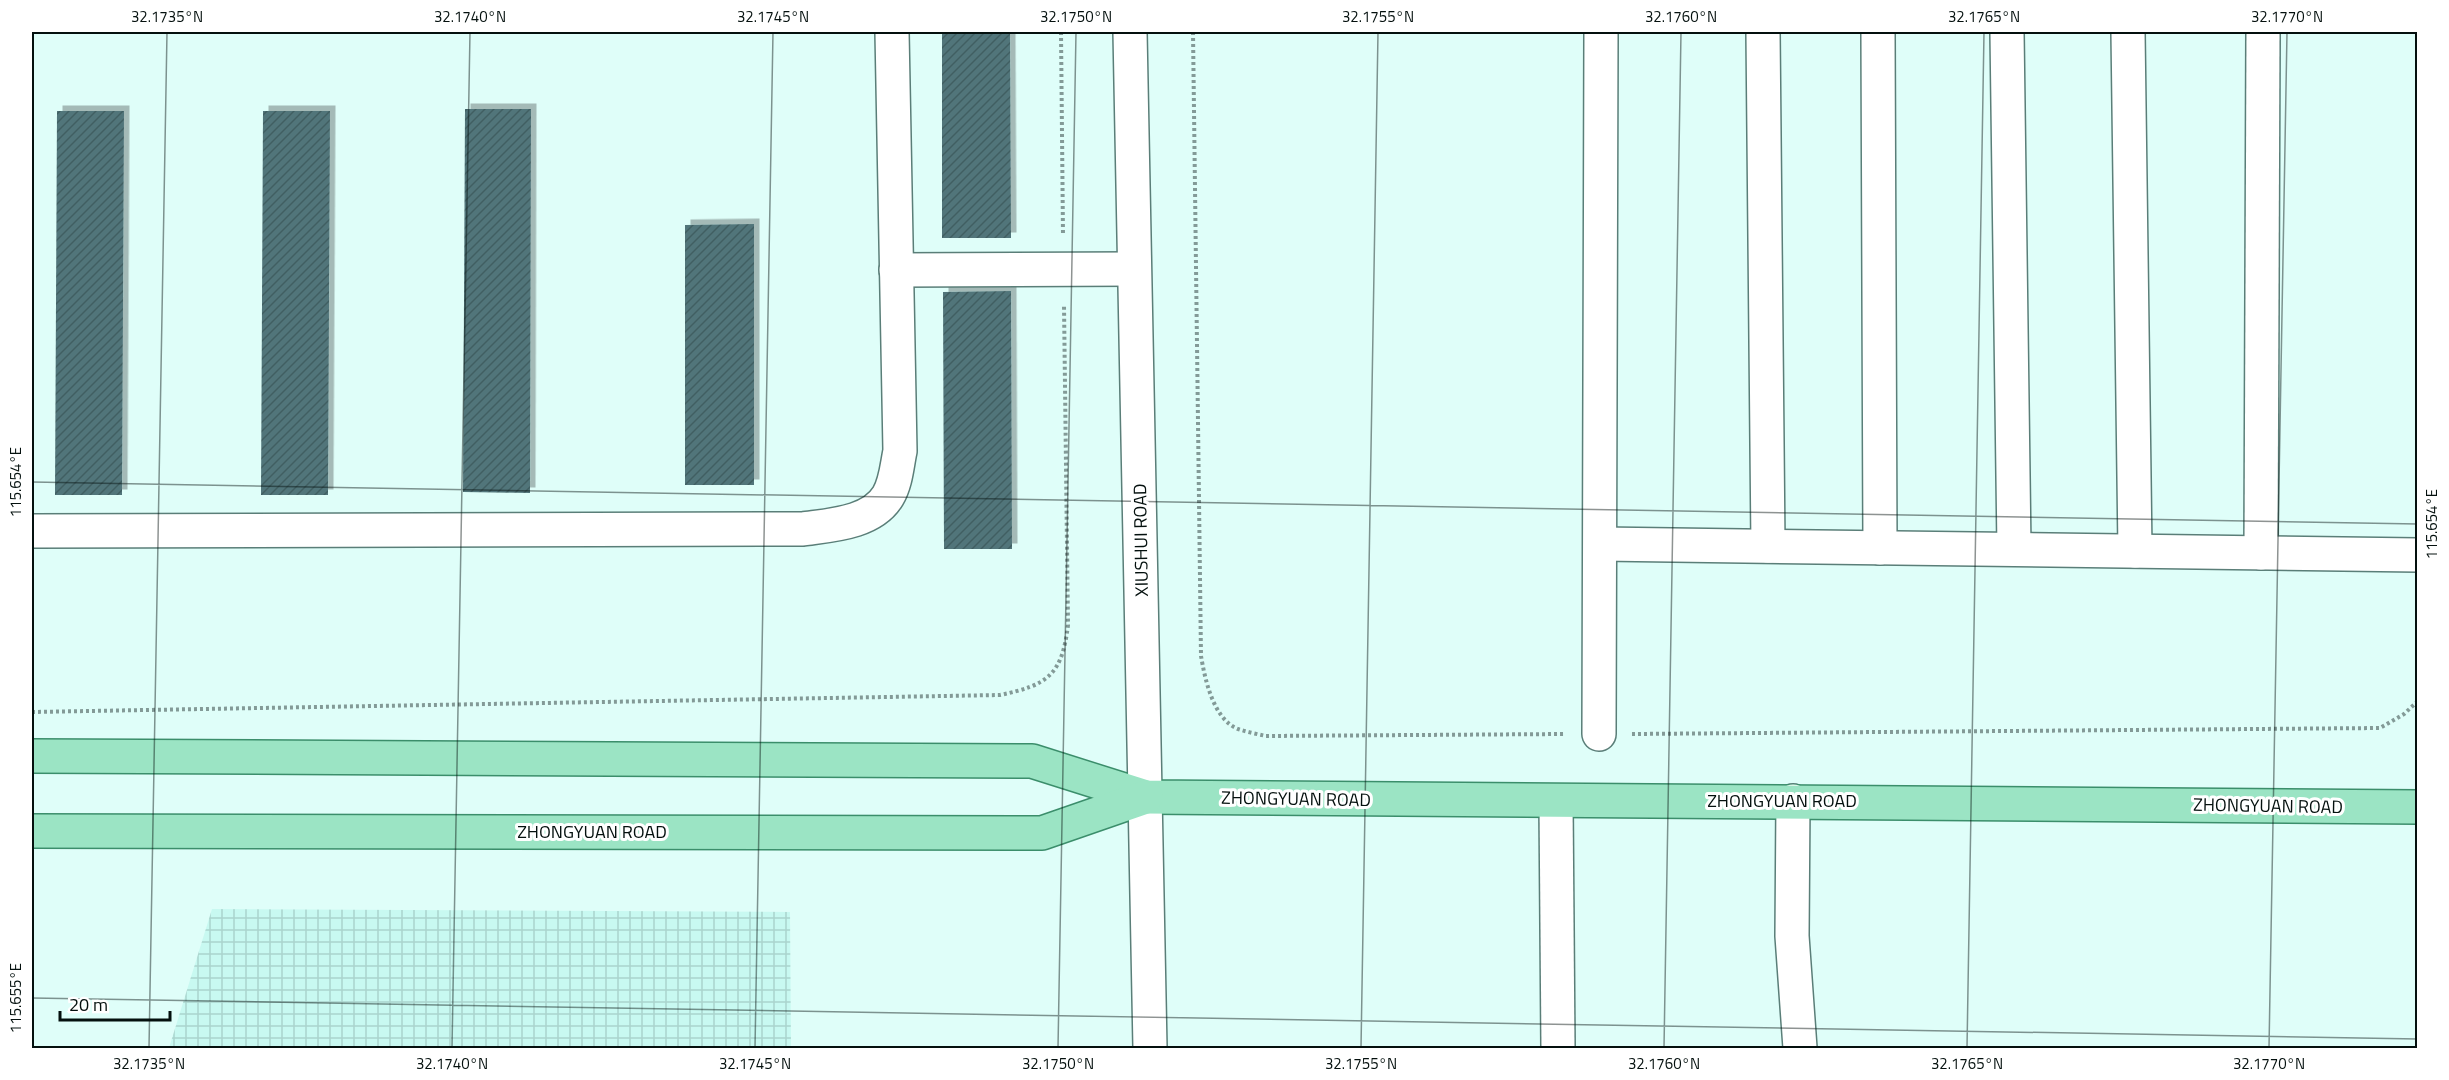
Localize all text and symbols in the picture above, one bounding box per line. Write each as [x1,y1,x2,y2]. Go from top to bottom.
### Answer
text: 32.1735°N [131,5,203,28]
text: 32.1740°N [434,5,506,28]
text: 32.1745°N [737,5,809,28]
text: 32.1750°N [1040,5,1112,28]
text: 32.1755°N [1342,5,1414,28]
text: 32.1760°N [1645,5,1717,28]
text: 32.1765°N [1948,5,2020,28]
text: 32.1770°N [2251,5,2323,28]
text: 115.654°E [4,447,27,517]
street label: XIUSHUI ROAD [1126,483,1155,597]
text: 115.654°E [2420,489,2443,559]
street label: ZHONGYUAN ROAD [1221,784,1371,813]
street label: ZHONGYUAN ROAD [1707,787,1857,814]
street label: ZHONGYUAN ROAD [2193,791,2343,820]
street label: ZHONGYUAN ROAD [517,818,667,845]
text: 115.655°E [4,963,27,1033]
scale bar [60,984,170,1022]
text: 20 m [69,991,108,1018]
text: 32.1735°N [113,1052,185,1075]
text: 32.1740°N [416,1052,488,1075]
text: 32.1745°N [719,1052,791,1075]
text: 32.1750°N [1022,1052,1094,1075]
text: 32.1755°N [1325,1052,1397,1075]
text: 32.1760°N [1628,1052,1700,1075]
text: 32.1765°N [1931,1052,2003,1075]
text: 32.1770°N [2233,1052,2305,1075]

